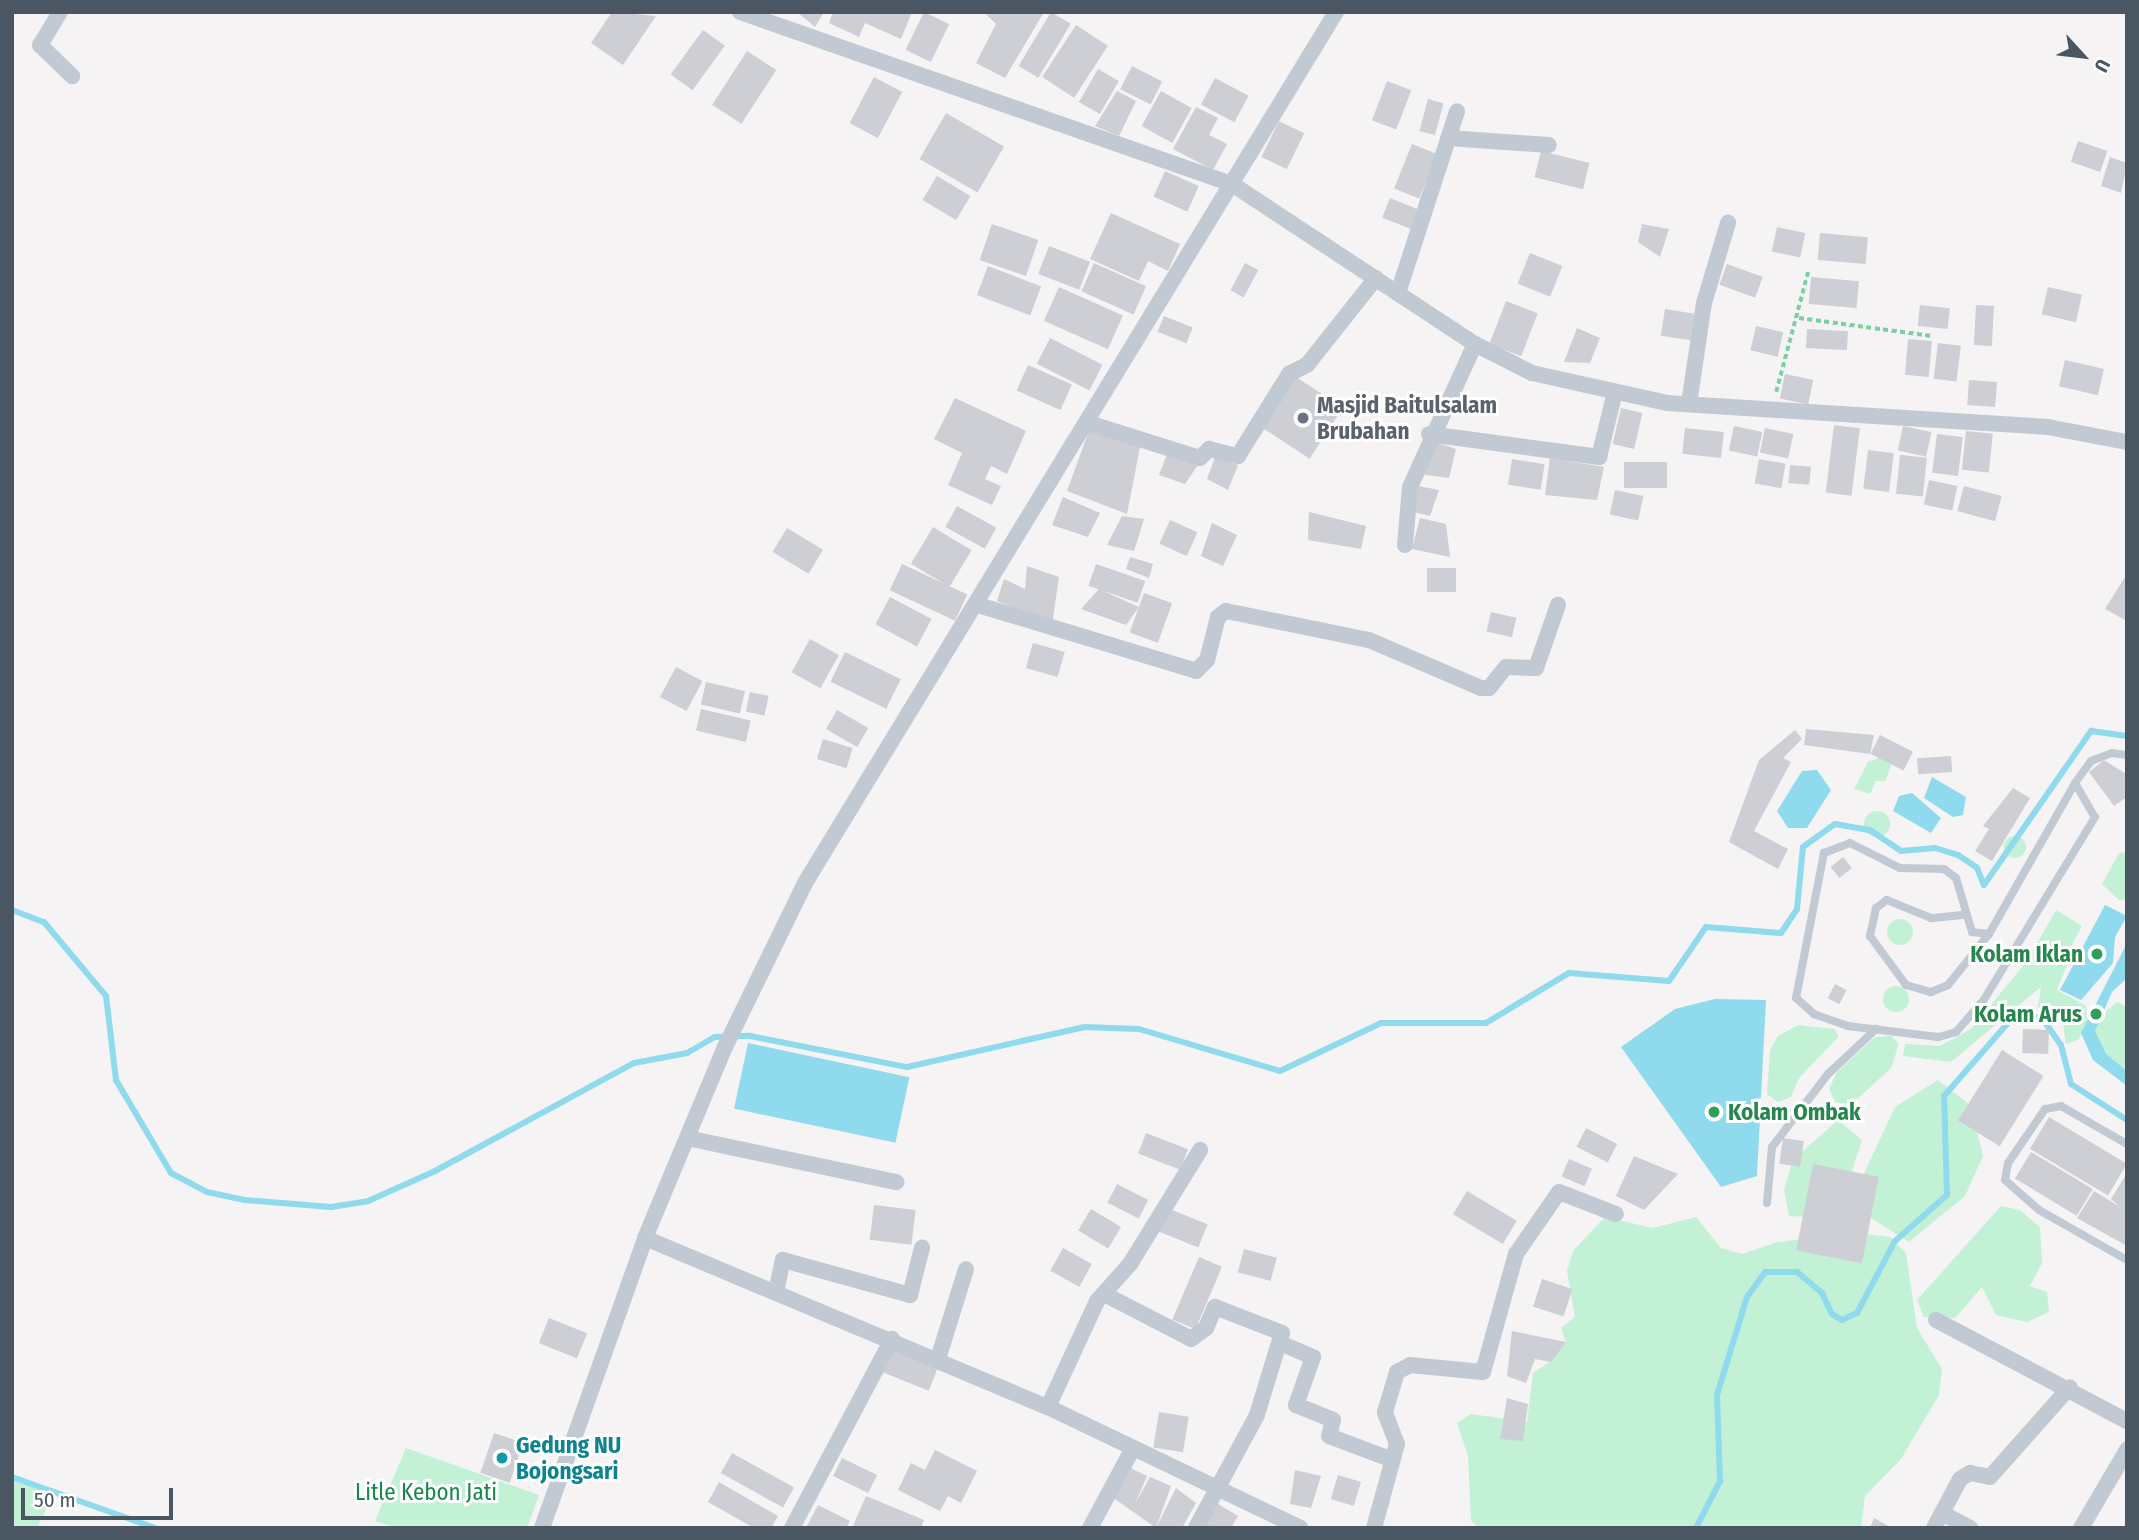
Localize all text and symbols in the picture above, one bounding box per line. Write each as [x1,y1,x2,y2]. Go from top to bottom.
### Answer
north arrow [2048,21,2118,91]
text: U [2089,56,2115,76]
place label: Masjid Baitulsalam Brubahan [1317,391,1497,445]
marker: Masjid Baitulsalam Brubahan [1295,410,1311,426]
place label: Kolam Iklan [1970,940,2083,968]
marker: Kolam Iklan [2089,946,2105,962]
place label: Kolam Arus [1974,1000,2082,1028]
marker: Kolam Arus [2088,1006,2104,1022]
place label: Kolam Ombak [1728,1098,1861,1126]
marker: Kolam Ombak [1706,1104,1722,1120]
place label: Gedung NU Bojongsari [516,1431,621,1485]
marker: Gedung NU Bojongsari [494,1450,510,1466]
scale bar [24,1474,177,1518]
park label: Litle Kebon Jati [355,1478,497,1506]
text: 50 m [34,1487,76,1513]

